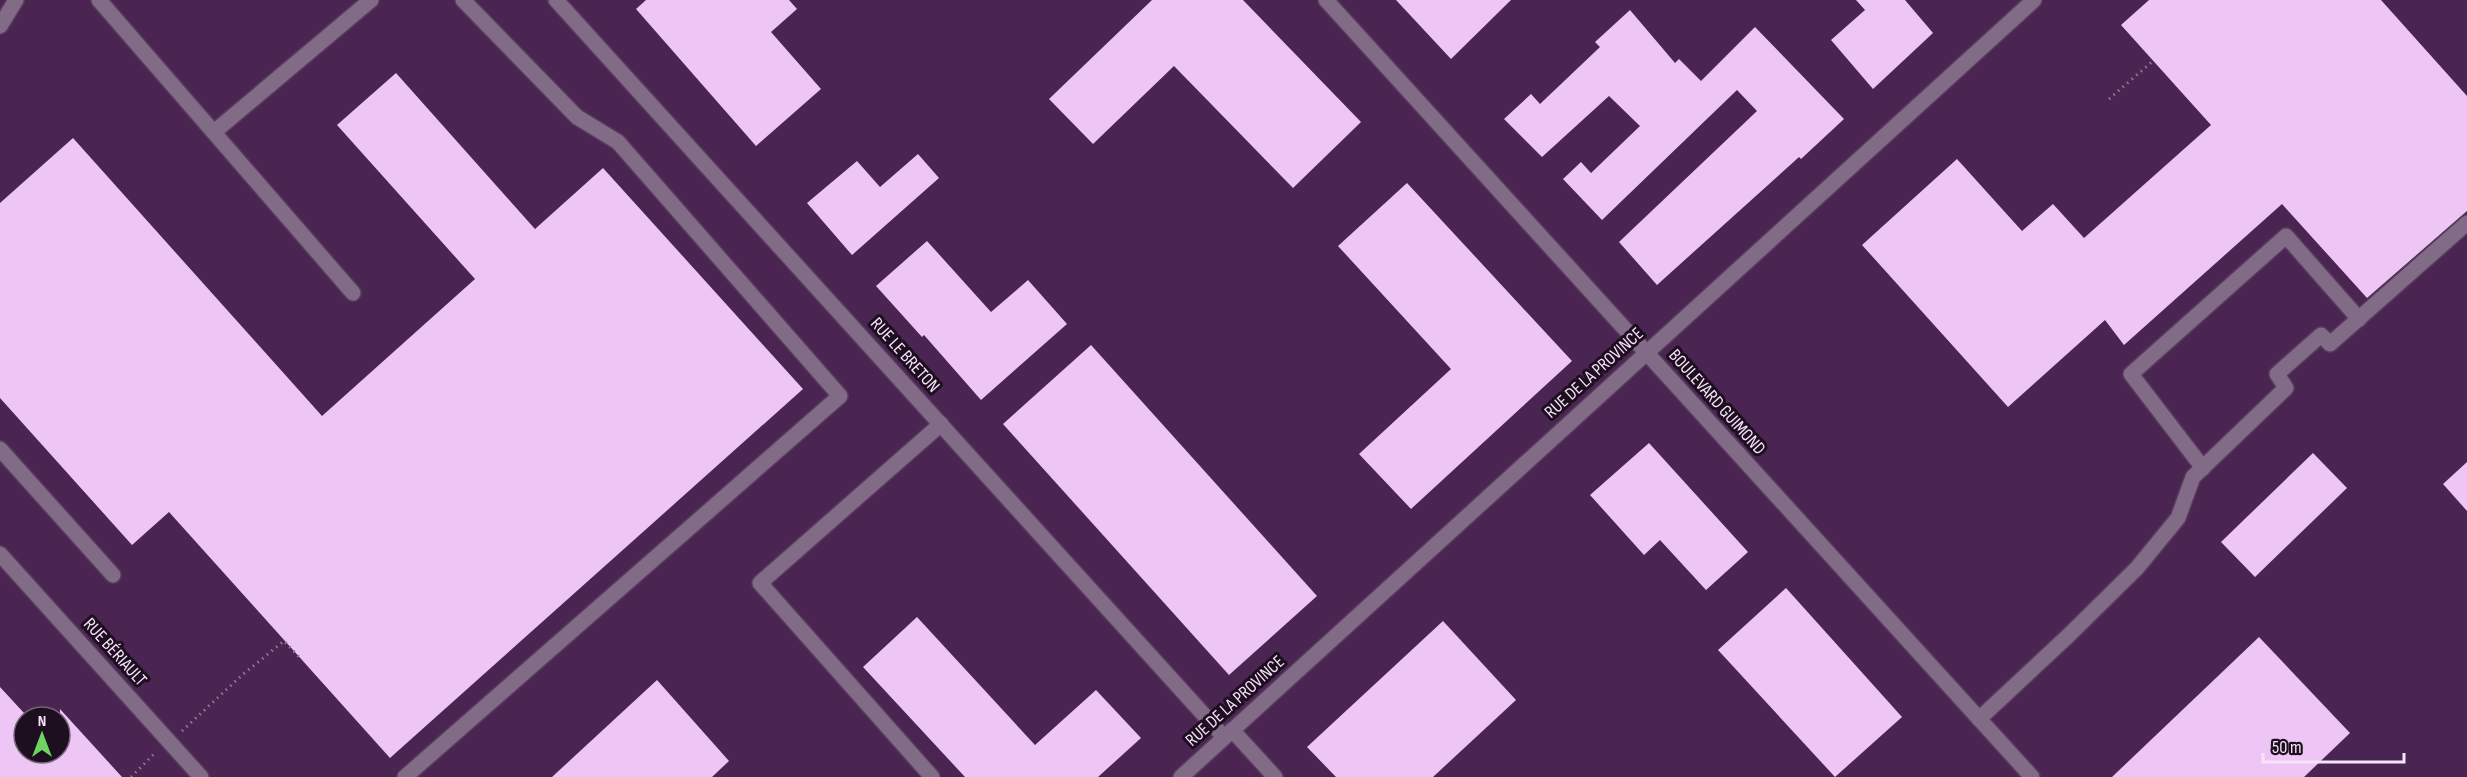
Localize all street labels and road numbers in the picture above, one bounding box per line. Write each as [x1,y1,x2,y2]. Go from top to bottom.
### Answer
street label: RUE LE BRETON [866,313,944,397]
street label: RUE DE LA PROVINCE [1540,323,1648,423]
street label: BOULEVARD GUIMOND [1664,345,1770,459]
street label: RUE BÉRIAULT [79,614,151,690]
street label: RUE DE LA PROVINCE [1181,651,1289,751]

